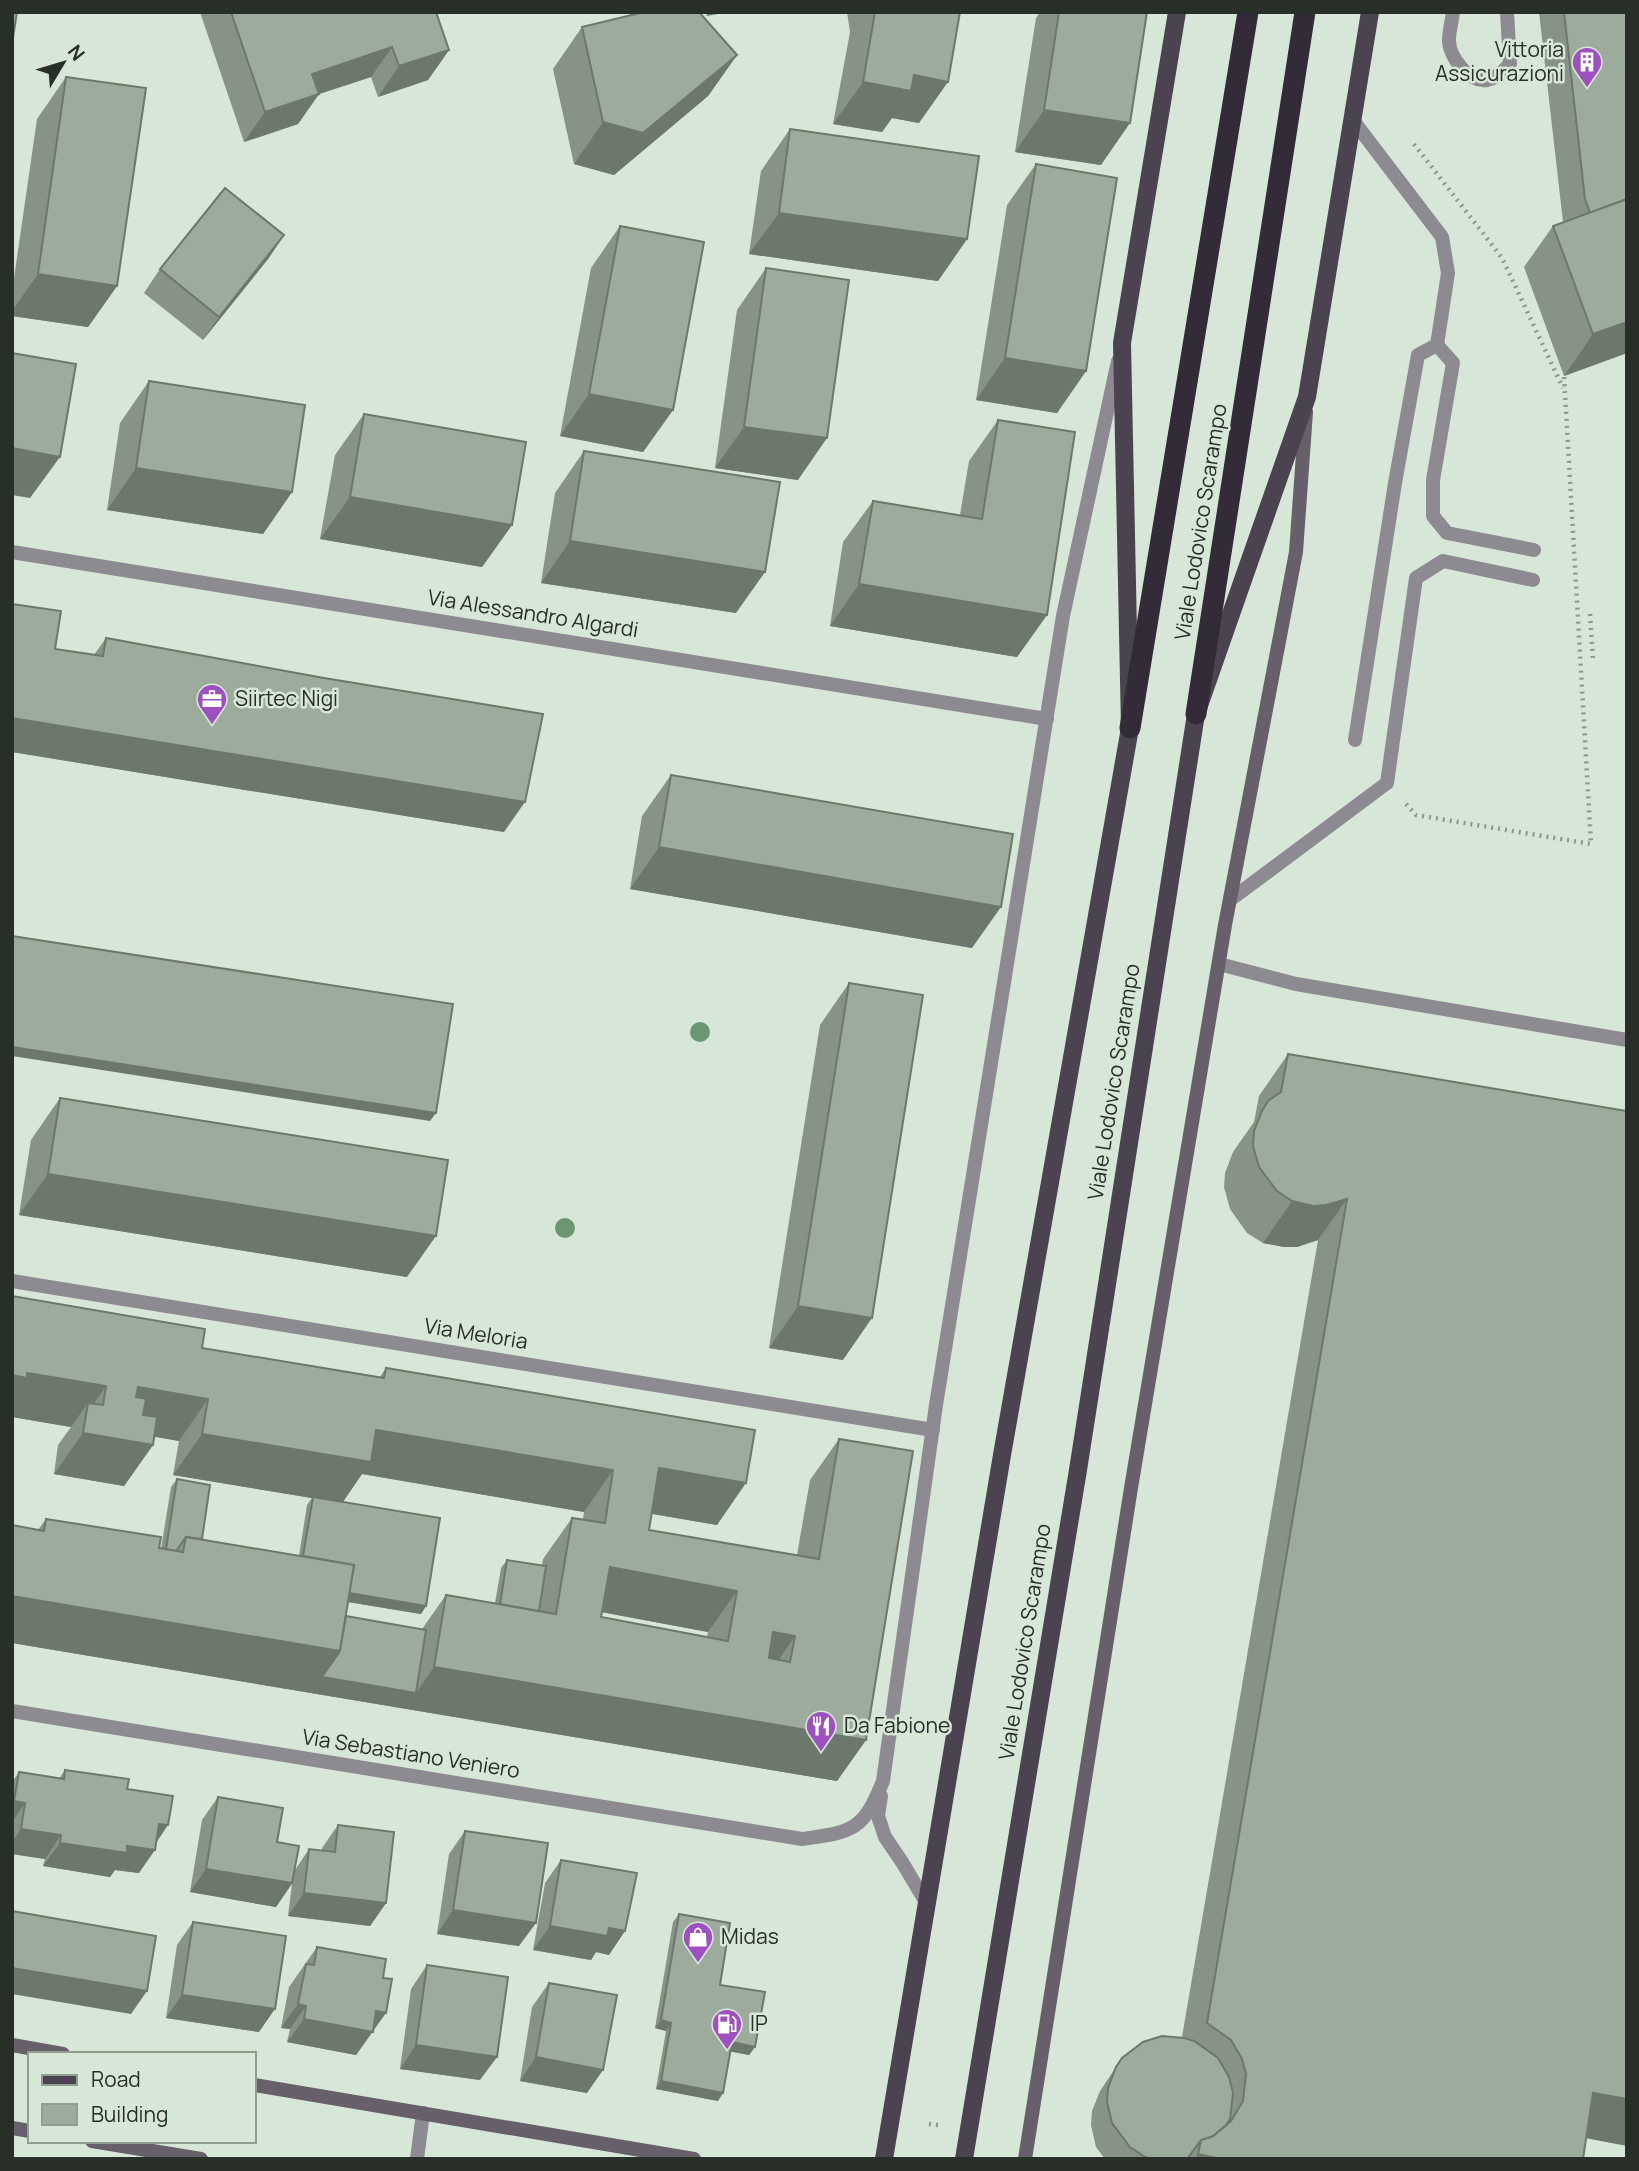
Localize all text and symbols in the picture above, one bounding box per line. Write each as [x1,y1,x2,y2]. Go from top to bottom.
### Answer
north arrow [28,28,98,98]
place label: Vittoria Assicurazioni [1435,35,1564,87]
text: N [62,39,91,66]
building icon: Vittoria Assicurazioni [1570,45,1604,89]
street label: Viale Lodovico Scarampo [1167,402,1233,642]
street label: Via Alessandro Algardi [426,583,641,644]
office icon: Siirtec Nigi [195,682,229,726]
place label: Siirtec Nigi [235,684,338,712]
street label: Viale Lodovico Scarampo [1080,962,1146,1202]
street label: Via Meloria [422,1311,530,1355]
street label: Viale Lodovico Scarampo [991,1522,1057,1762]
restaurant icon: Da Fabione [804,1709,838,1753]
place label: Da Fabione [844,1711,950,1739]
street label: Via Sebastiano Veniero [300,1722,522,1784]
shop icon: Midas [681,1920,715,1964]
place label: Midas [721,1922,779,1950]
fuel station icon: IP [710,2007,744,2051]
place label: IP [750,2009,768,2037]
legend [28,2052,256,2143]
text: Road [91,2065,141,2093]
text: Building [91,2100,168,2128]

